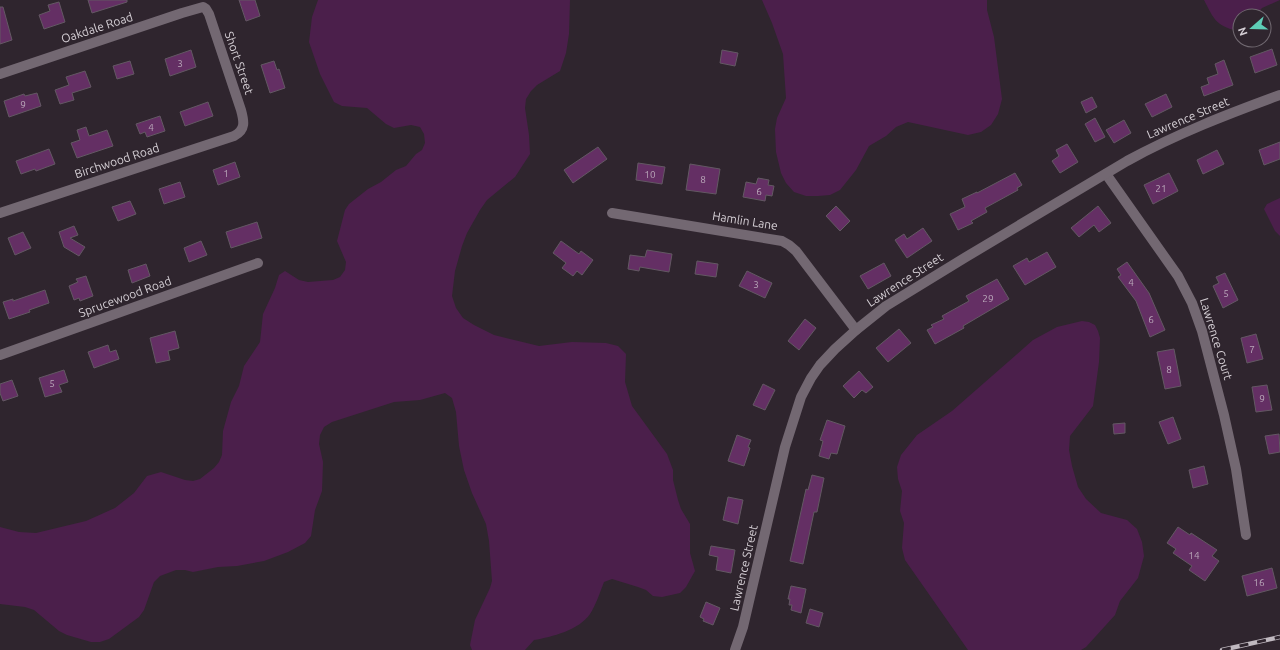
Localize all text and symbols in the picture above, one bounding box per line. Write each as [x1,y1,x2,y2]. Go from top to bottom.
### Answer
north arrow [1232,8,1272,48]
street label: Oakdale Road [59,10,134,45]
text: N [1236,26,1250,37]
street label: Short Street [223,30,256,96]
house number: 3 [177,58,183,69]
street label: Lawrence Street [1145,94,1231,141]
house number: 9 [20,99,26,110]
house number: 4 [148,122,154,133]
street label: Birchwood Road [73,141,161,180]
house number: 1 [223,168,229,179]
house number: 10 [644,169,656,180]
house number: 8 [700,174,706,185]
house number: 21 [1155,183,1167,194]
house number: 6 [756,186,762,197]
street label: Hamlin Lane [711,209,779,232]
street label: Lawrence Street [864,250,945,309]
street label: Sprucewood Road [77,274,173,319]
house number: 4 [1128,277,1134,288]
house number: 3 [753,279,759,290]
house number: 5 [1223,288,1229,299]
house number: 29 [982,293,994,304]
street label: Lawrence Court [1198,296,1235,382]
house number: 6 [1148,314,1154,325]
house number: 7 [1249,344,1255,355]
house number: 8 [1166,364,1172,375]
house number: 5 [49,378,55,389]
house number: 9 [1259,393,1265,404]
street label: Lawrence Street [727,523,760,612]
house number: 14 [1188,550,1200,561]
house number: 16 [1253,577,1265,588]

